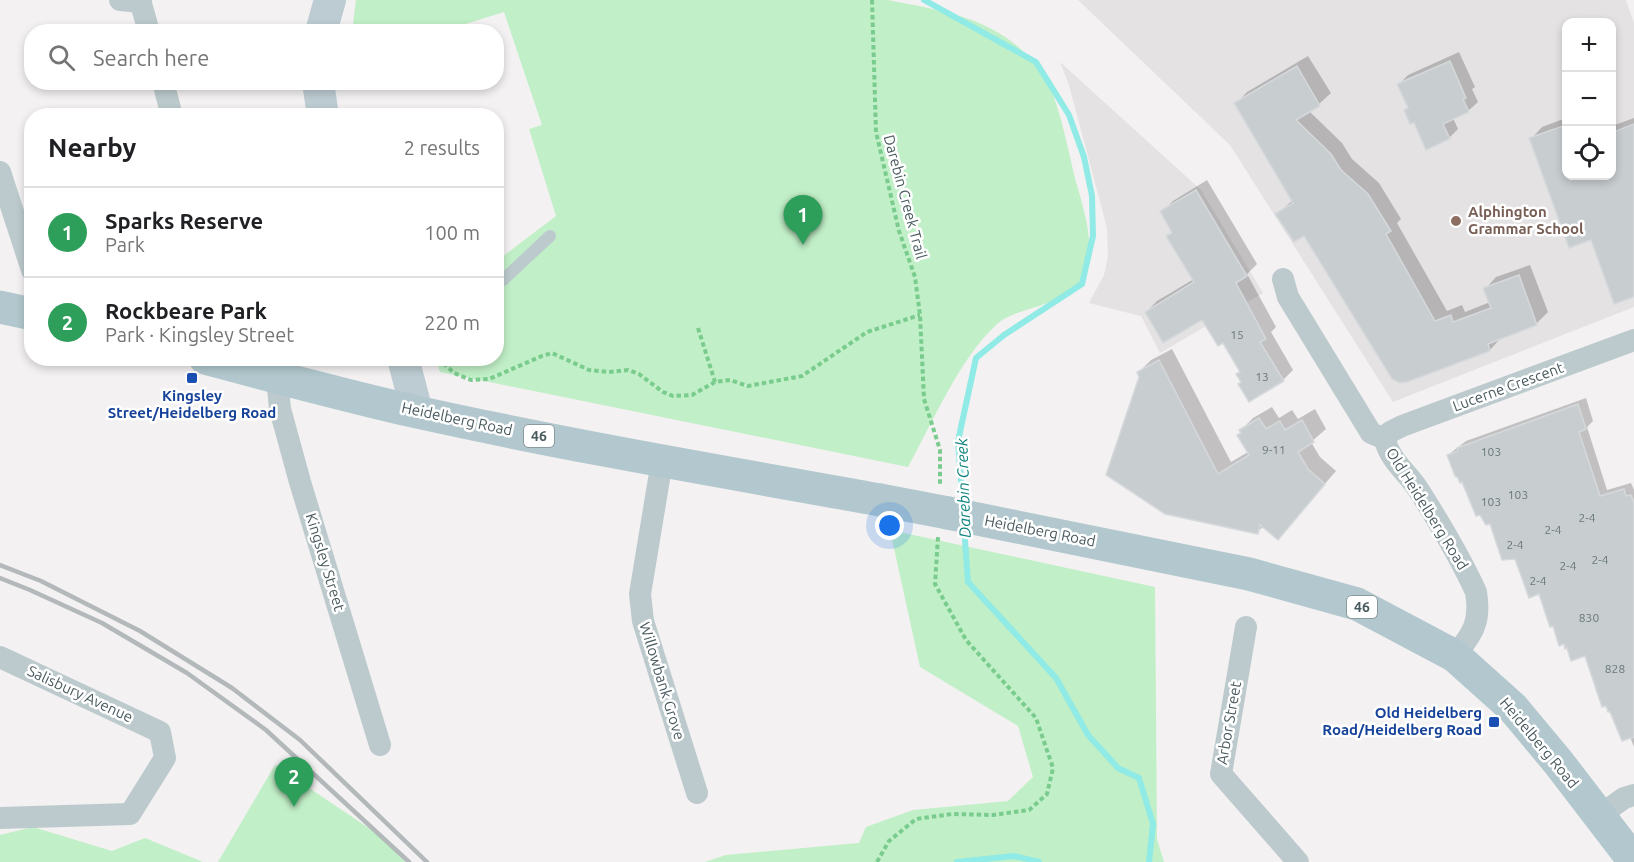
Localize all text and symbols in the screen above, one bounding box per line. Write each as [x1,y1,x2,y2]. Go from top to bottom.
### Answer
map controls [1562,18,1616,180]
button: + [1562,18,1616,72]
search box [24,24,504,90]
icon: search [45,41,78,74]
text: Search here [93,45,209,70]
button: − [1562,72,1616,126]
button: locate [1562,126,1616,180]
text: Nearby [48,133,136,162]
street label: Darebin Creek Trail [881,133,930,261]
text: 2 results [404,136,480,159]
pin: 1 [784,196,822,245]
place label: Alphington Grammar School [1468,203,1584,237]
text: Sparks Reserve [105,208,263,233]
marker: Alphington Grammar School [1449,214,1463,228]
text: 1 [62,221,73,244]
text: 100 m [424,221,480,244]
text: Park [105,233,145,256]
text: Rockbeare Park [105,298,267,323]
text: 2 [62,311,73,334]
text: 220 m [424,311,480,334]
text: Park · Kingsley Street [105,323,294,346]
house number: 15 [1230,328,1244,341]
street label: Lucerne Crescent [1450,359,1566,414]
house number: 13 [1255,370,1269,383]
marker: Kingsley Street/Heidelberg Road [185,371,199,385]
place label: Kingsley Street/Heidelberg Road [108,387,276,421]
street label: Heidelberg Road [400,398,514,439]
road number: 46 [524,425,554,447]
water label: Darebin Creek [952,437,974,538]
house number: 9-11 [1262,443,1286,456]
street label: Old Heidelberg Road [1383,445,1472,573]
house number: 103 [1481,445,1501,458]
house number: 103 [1508,488,1528,501]
house number: 103 [1481,495,1501,508]
street label: Kingsley Street [303,511,348,613]
your location [875,511,904,540]
street label: Heidelberg Road [983,511,1097,550]
house number: 2-4 [1578,511,1596,524]
house number: 2-4 [1544,523,1562,536]
house number: 2-4 [1506,538,1524,551]
house number: 2-4 [1591,553,1609,566]
house number: 2-4 [1559,559,1577,572]
house number: 2-4 [1529,574,1547,587]
road number: 46 [1347,596,1377,618]
house number: 830 [1579,611,1599,624]
street label: Willowbank Grove [637,620,688,742]
street label: Salisbury Avenue [25,662,136,725]
house number: 828 [1605,662,1625,675]
street label: Arbor Street [1213,680,1244,766]
street label: Heidelberg Road [1497,694,1582,791]
place label: Old Heidelberg Road/Heidelberg Road [1322,704,1482,738]
marker: Old Heidelberg Road/Heidelberg Road [1487,715,1501,729]
pin: 2 [274,758,314,807]

